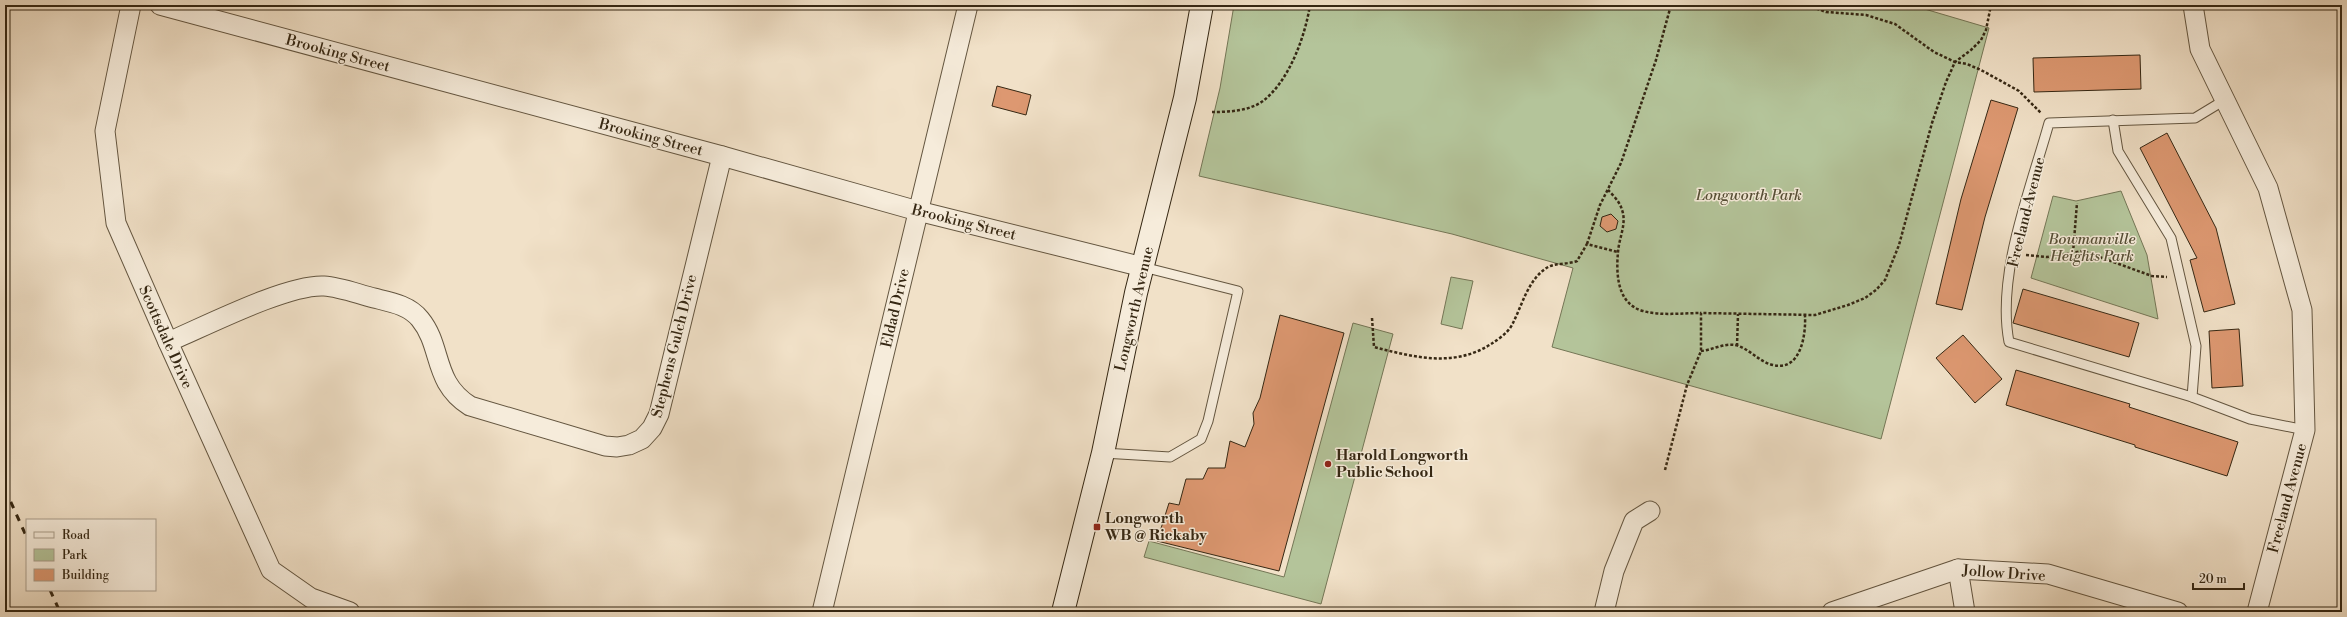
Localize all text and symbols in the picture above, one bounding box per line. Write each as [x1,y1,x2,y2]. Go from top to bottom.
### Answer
street label: Brooking Street [283,30,393,77]
street label: Brooking Street [596,114,706,161]
street label: Freeland Avenue [2004,155,2049,269]
park label: Longworth Park [1695,186,1802,205]
street label: Brooking Street [909,200,1019,245]
park label: Bowmanville Heights Park [2047,230,2136,266]
street label: Longworth Avenue [1111,245,1158,373]
street label: Eldad Drive [877,267,914,350]
street label: Stephens Gulch Drive [647,273,701,420]
street label: Scottsdale Drive [134,283,197,392]
street label: Freeland Avenue [2264,441,2311,555]
place label: Harold Longworth Public School [1336,446,1469,482]
marker: Harold Longworth Public School [1323,459,1333,469]
place label: Longworth WB @ Rickaby [1104,509,1207,545]
legend [26,519,156,591]
marker: Longworth WB @ Rickaby [1092,522,1102,532]
text: Road [62,528,90,543]
text: Park [62,548,88,563]
street label: Jollow Drive [1961,561,2046,586]
scale bar [2193,565,2244,591]
text: Building [61,568,110,583]
text: 20 m [2199,572,2227,587]

